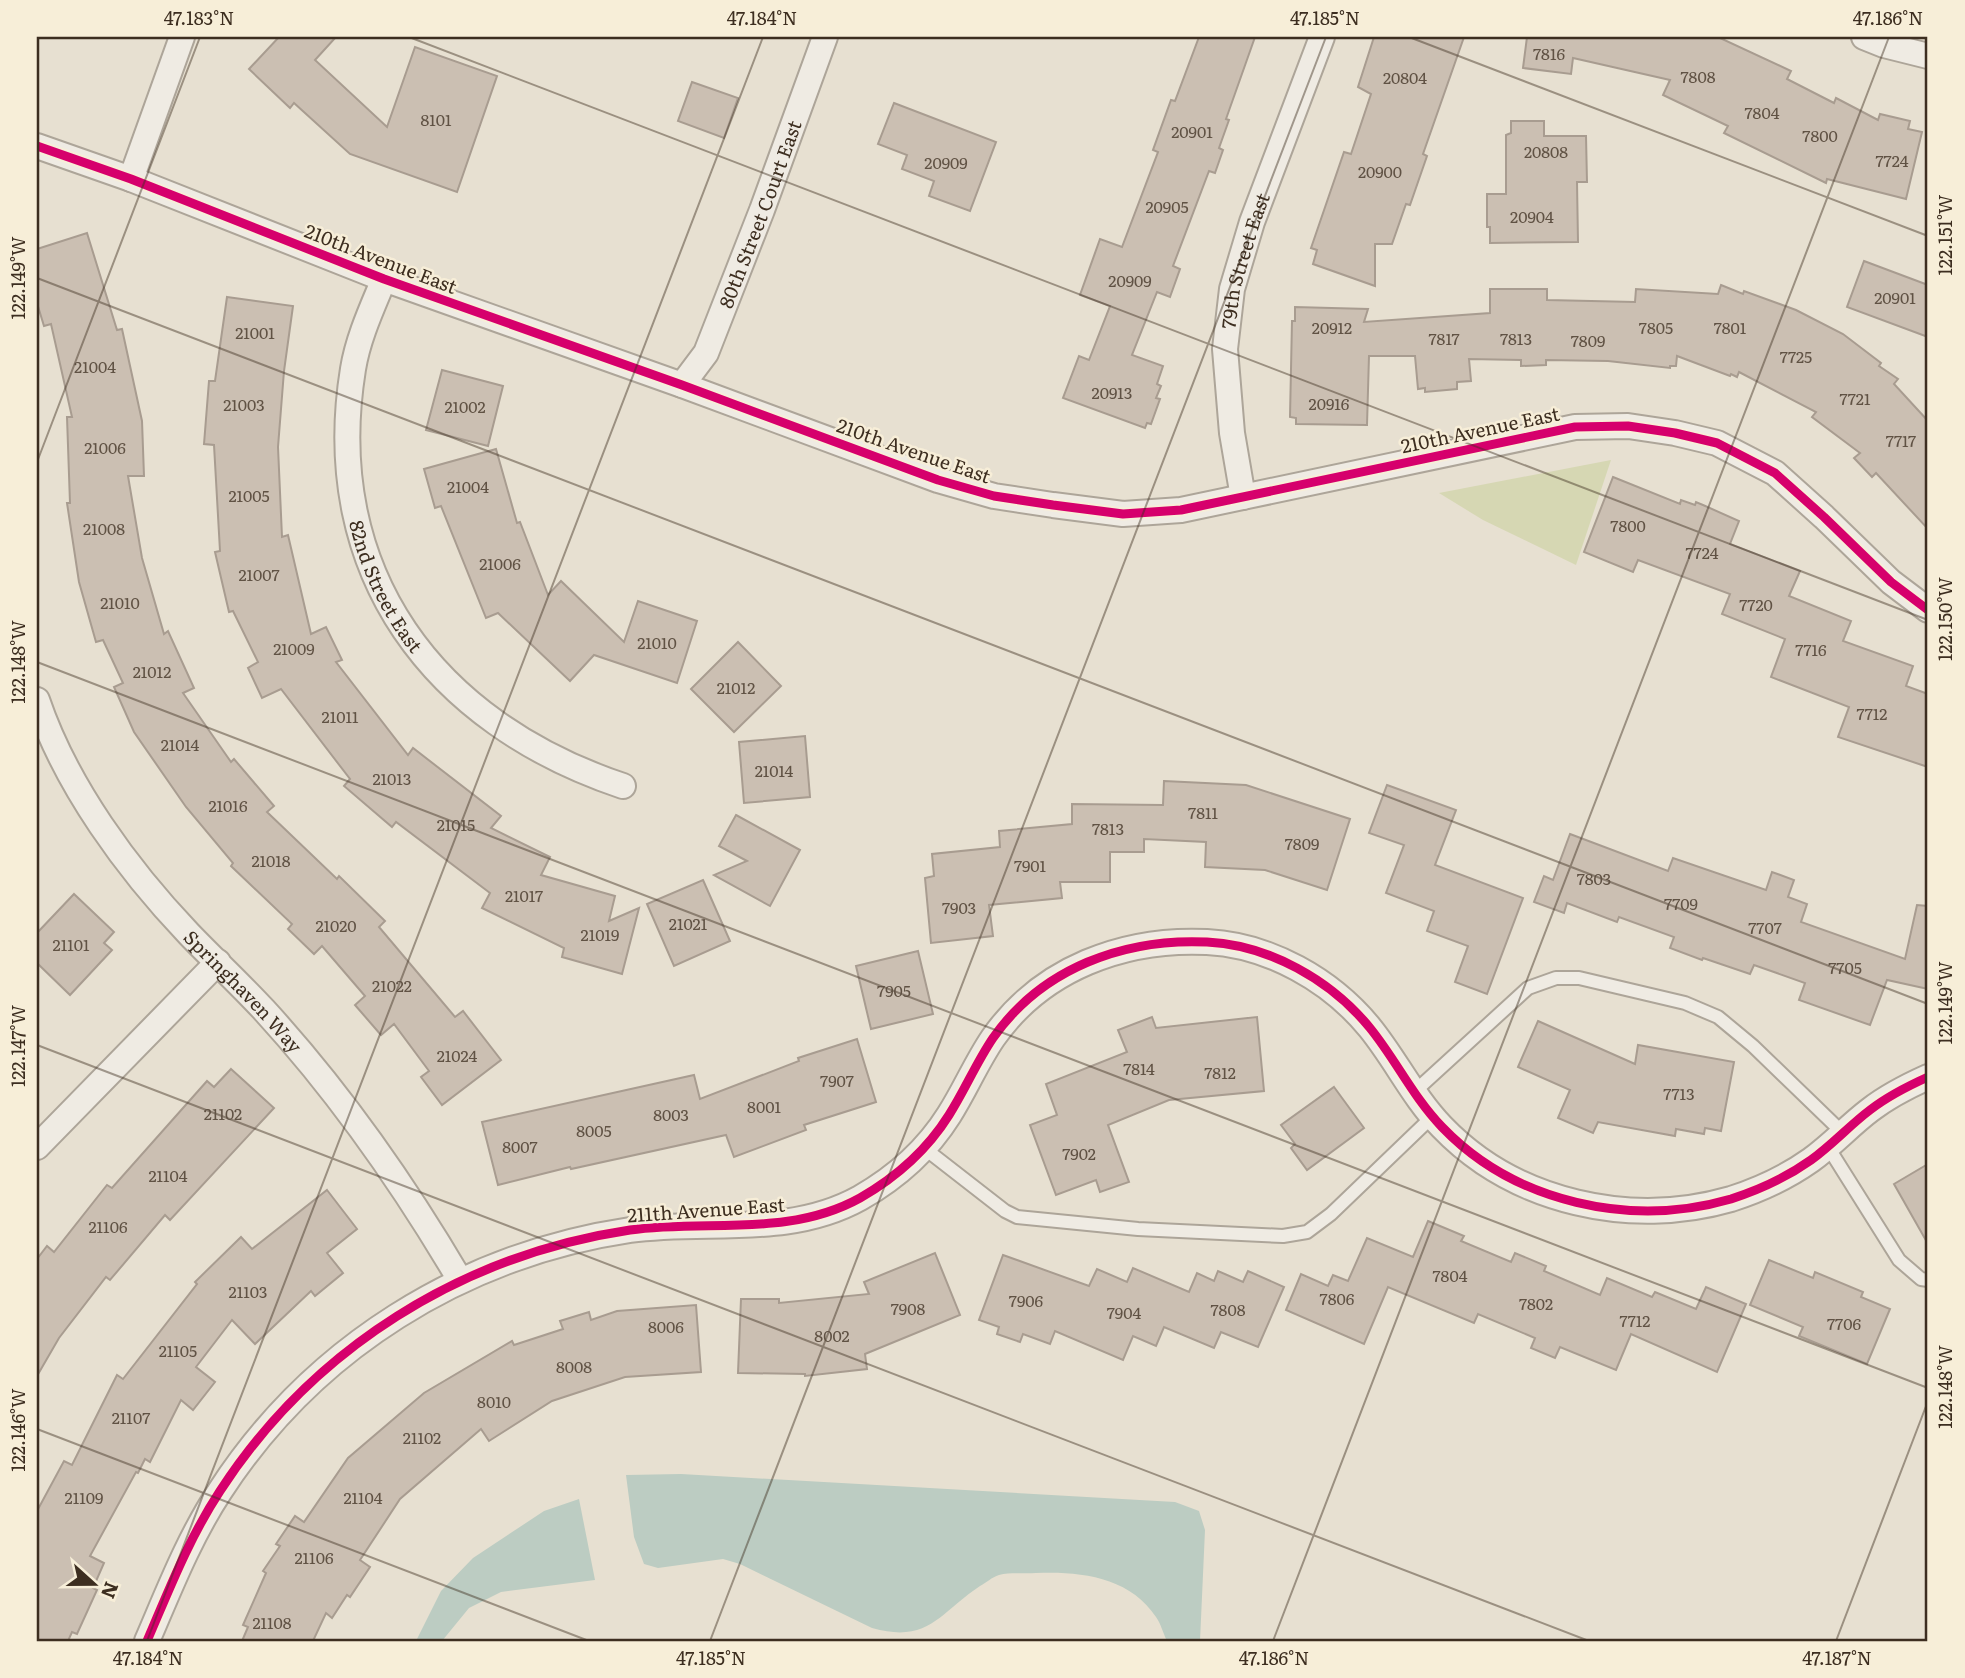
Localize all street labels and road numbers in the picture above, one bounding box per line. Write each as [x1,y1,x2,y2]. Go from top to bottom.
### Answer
street label: 80th Street Court East [711,116,808,312]
street label: 79th Street East [1213,188,1276,330]
street label: 210th Avenue East [301,216,462,300]
street label: 210th Avenue East [1398,398,1562,459]
street label: 210th Avenue East [833,411,995,490]
street label: 82nd Street East [343,517,430,658]
street label: Springhaven Way [178,923,309,1059]
street label: 211th Avenue East [626,1190,786,1228]

